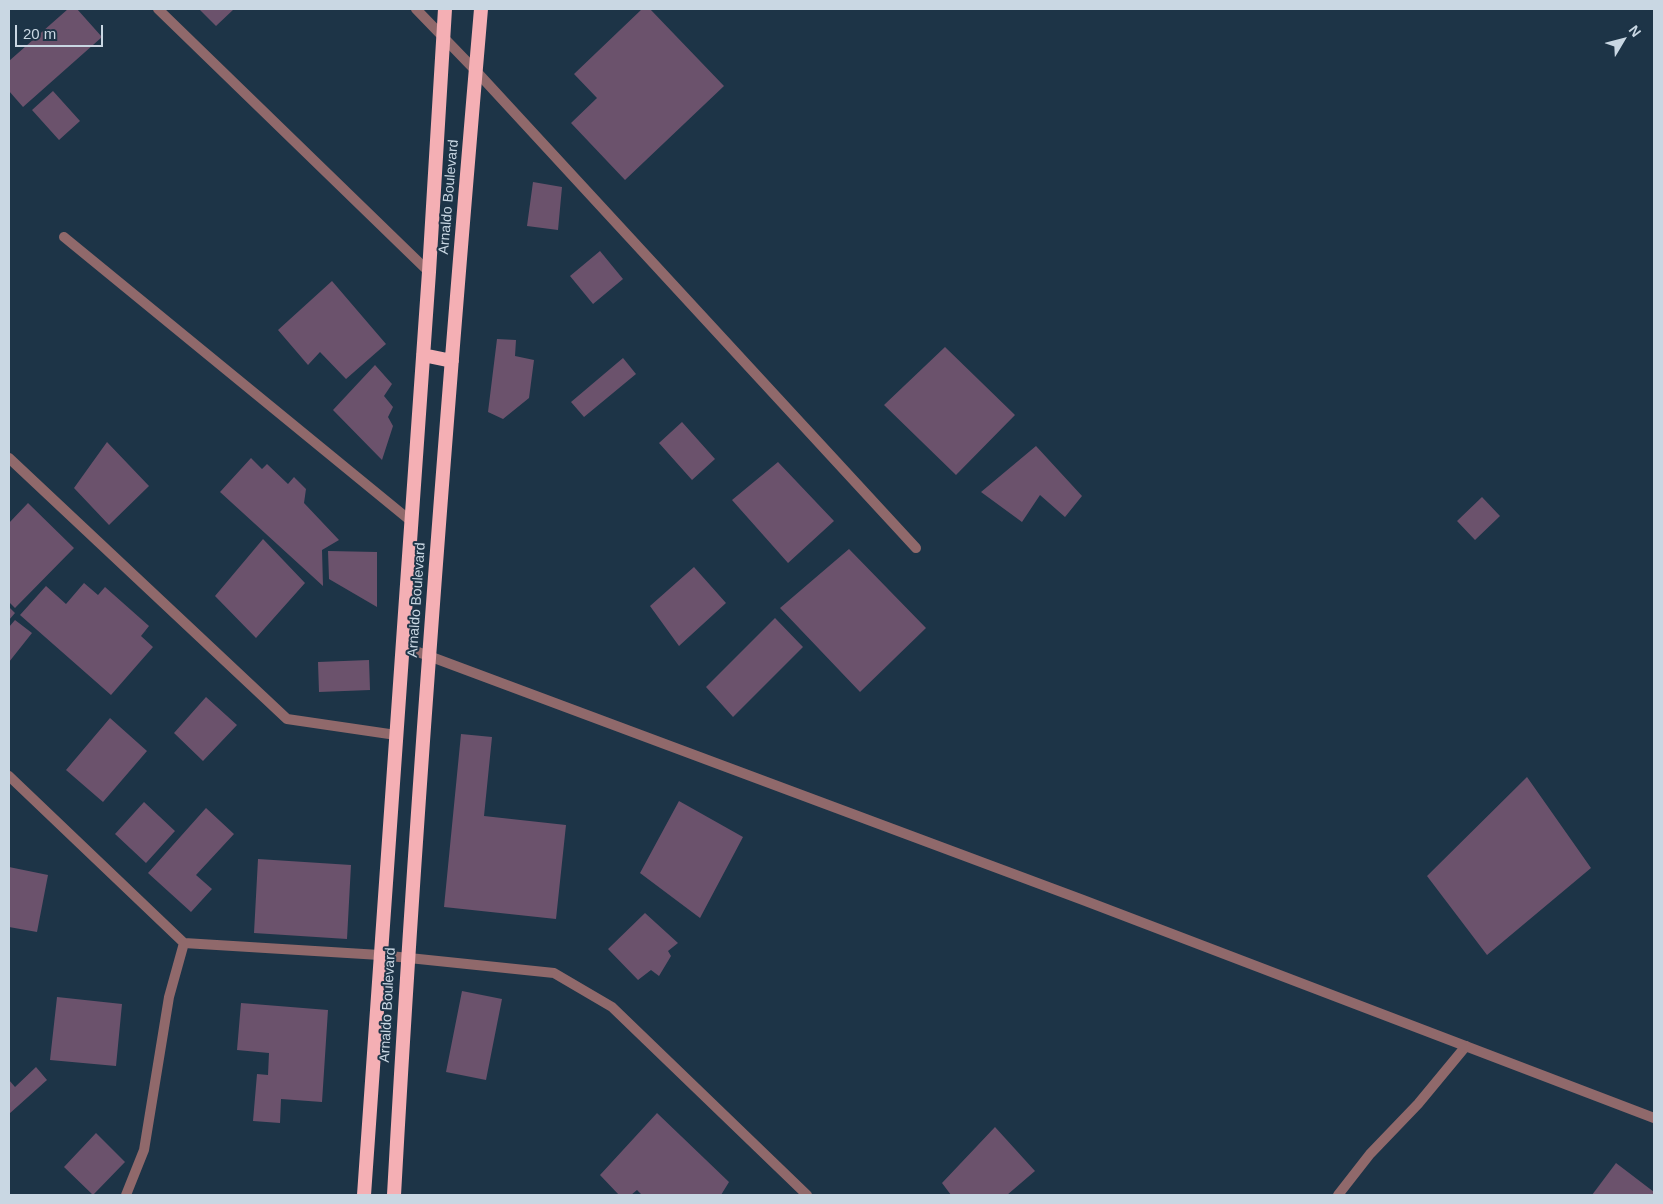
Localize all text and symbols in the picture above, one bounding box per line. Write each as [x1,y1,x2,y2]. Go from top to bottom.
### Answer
scale bar [18,15,105,47]
north arrow [1598,15,1648,65]
text: N [1626,22,1644,40]
text: 20 m [23,25,56,42]
street label: Arnaldo Boulevard [436,139,462,255]
street label: Arnaldo Boulevard [405,542,429,658]
street label: Arnaldo Boulevard [377,947,399,1063]

